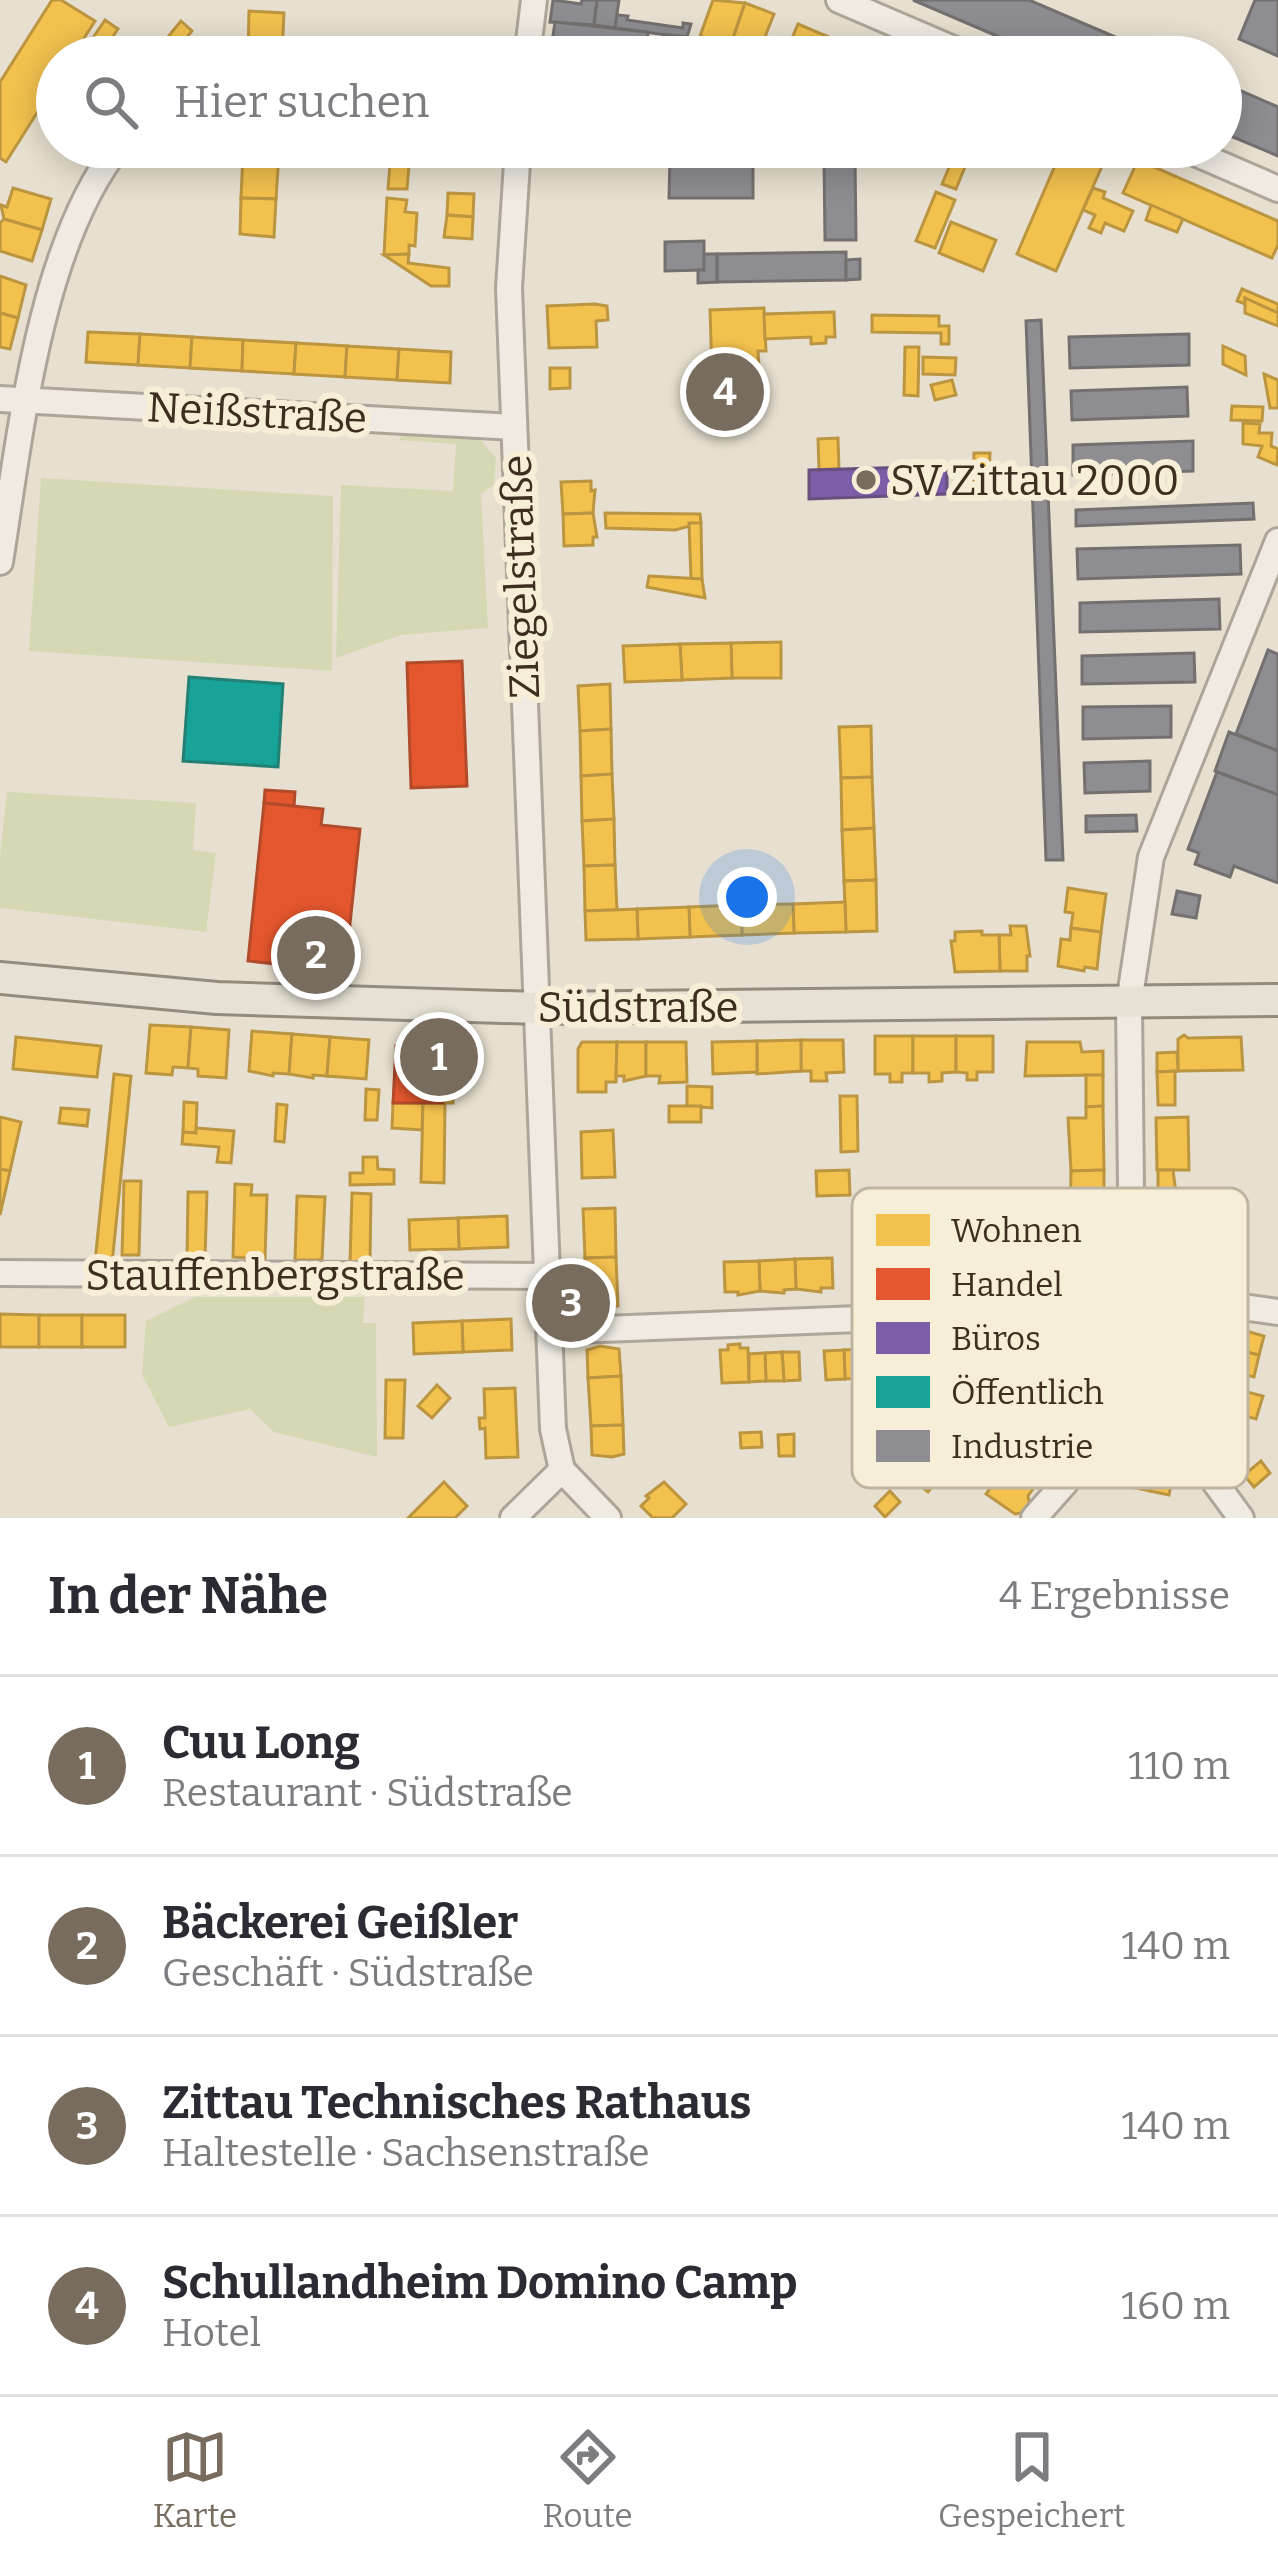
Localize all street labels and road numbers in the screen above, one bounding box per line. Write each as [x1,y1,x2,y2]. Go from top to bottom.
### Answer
street label: Neißstraße [146,382,368,444]
street label: Ziegelstraße [492,454,550,700]
street label: Südstraße [538,983,738,1033]
street label: Stauffenbergstraße [85,1251,465,1301]

